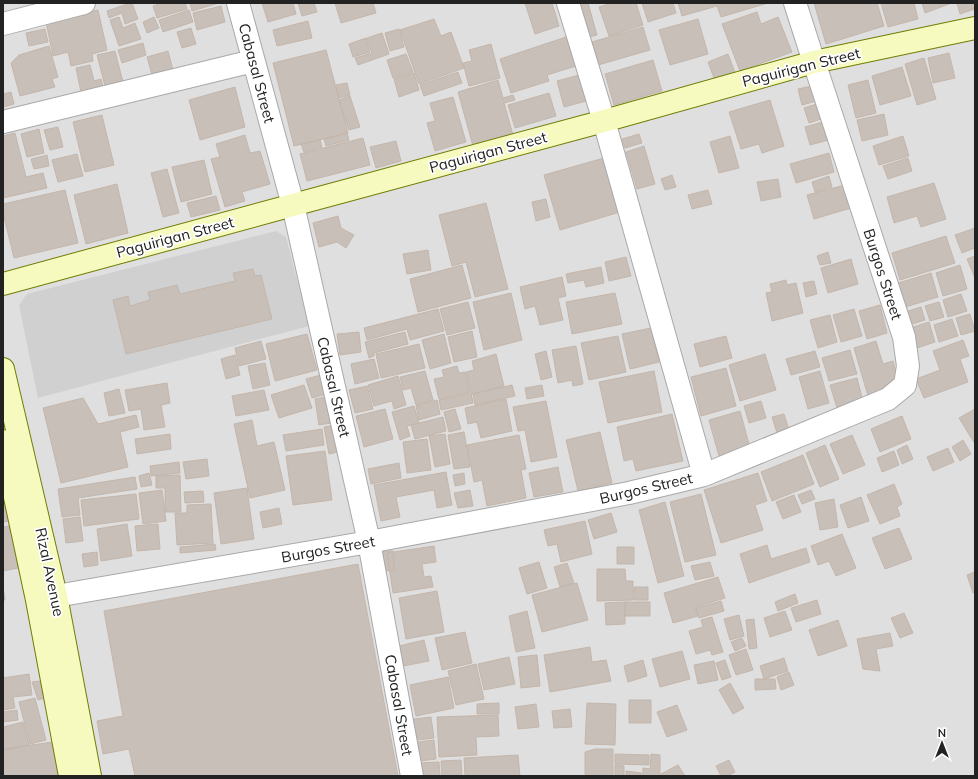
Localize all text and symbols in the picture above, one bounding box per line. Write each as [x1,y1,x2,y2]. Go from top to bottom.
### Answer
street label: Cabasal Street [235,21,279,125]
street label: Paguirigan Street [740,43,862,91]
street label: Paguirigan Street [427,127,549,177]
street label: Paguirigan Street [114,212,236,262]
street label: Burgos Street [859,226,907,322]
street label: Cabasal Street [313,335,355,439]
street label: Burgos Street [598,468,694,508]
street label: Rizal Avenue [31,526,69,618]
street label: Burgos Street [280,531,376,567]
street label: Cabasal Street [381,653,417,757]
north arrow [922,723,962,763]
text: N [938,726,946,740]

